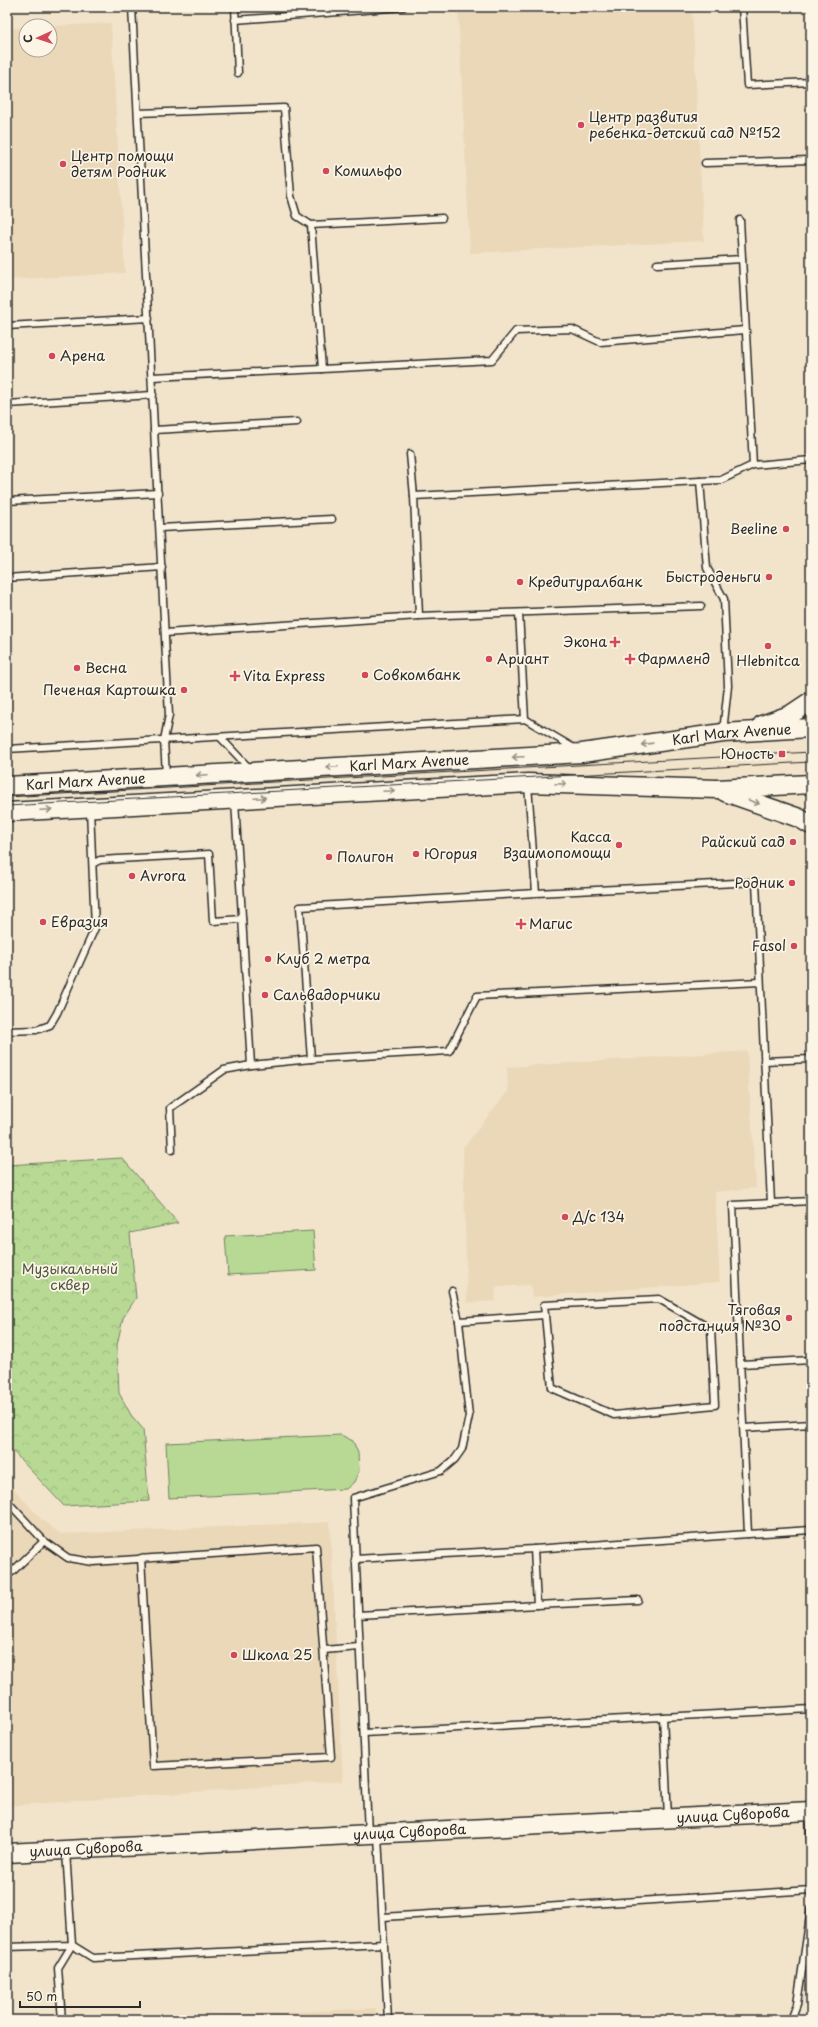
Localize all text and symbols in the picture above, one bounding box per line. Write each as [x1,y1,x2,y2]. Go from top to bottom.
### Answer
north arrow [18,18,58,58]
text: С [19,34,36,43]
place label: Центр развития ребенка-детский сад №152 [589,106,781,143]
marker: Центр развития ребенка-детский сад №152 [576,120,586,130]
place label: Центр помощи детям Родник [71,145,174,182]
marker: Центр помощи детям Родник [58,159,68,169]
place label: Комильфо [334,160,402,181]
marker: Комильфо [321,166,331,176]
place label: Арена [60,345,105,366]
marker: Арена [47,351,57,361]
place label: Beeline [730,518,778,539]
marker: Beeline [781,524,791,534]
place label: Быстроденьги [666,566,761,587]
place label: Кредитуралбанк [528,571,643,592]
marker: Быстроденьги [764,572,774,582]
marker: Кредитуралбанк [515,577,525,587]
place label: Экона [564,631,607,652]
marker: Экона [610,637,620,647]
marker: Hlebnitca [763,641,773,651]
place label: Ариант [497,648,549,669]
place label: Фармленд [638,648,710,669]
place label: Hlebnitca [736,650,800,671]
marker: Ариант [484,654,494,664]
marker: Фармленд [625,654,635,664]
place label: Весна [85,657,127,678]
marker: Весна [72,663,82,673]
place label: Совкомбанк [373,664,461,685]
place label: Vita Express [243,665,326,686]
marker: Совкомбанк [360,670,370,680]
marker: Vita Express [230,671,240,681]
place label: Печеная Картошка [43,679,176,700]
marker: Печеная Картошка [179,685,189,695]
street label: Karl Marx Avenue [671,718,792,750]
one-way arrow [641,740,654,748]
place label: Юность [721,743,774,764]
street label: Karl Marx Avenue [349,748,470,776]
marker: Юность [777,749,787,759]
one-way arrow [512,753,525,760]
one-way arrow [326,764,339,771]
street label: Karl Marx Avenue [25,767,147,795]
one-way arrow [196,771,209,779]
one-way arrow [554,781,567,788]
one-way arrow [382,787,395,795]
one-way arrow [253,795,266,802]
one-way arrow [748,799,760,807]
one-way arrow [39,807,52,814]
place label: Касса Взаимопомощи [502,826,611,863]
place label: Райский сад [701,831,785,852]
marker: Райский сад [788,837,798,847]
marker: Касса Взаимопомощи [614,840,624,850]
place label: Югория [424,843,478,864]
place label: Полигон [337,846,394,867]
marker: Югория [411,849,421,859]
marker: Полигон [324,852,334,862]
place label: Avrora [140,865,187,886]
marker: Avrora [127,871,137,881]
place label: Родник [734,872,785,893]
marker: Родник [787,878,797,888]
place label: Евразия [51,911,108,932]
place label: Магис [529,913,573,934]
marker: Евразия [38,917,48,927]
marker: Магис [516,919,526,929]
place label: Fasol [752,935,786,956]
marker: Fasol [789,941,799,951]
place label: Клуб 2 метра [276,948,370,969]
marker: Клуб 2 метра [263,954,273,964]
place label: Сальвадорчики [273,984,381,1005]
marker: Сальвадорчики [260,990,270,1000]
place label: Д/с 134 [572,1206,625,1227]
marker: Д/с 134 [560,1212,570,1222]
park label: Музыкальный сквер [22,1258,118,1295]
place label: Тяговая подстанция №30 [659,1299,781,1336]
marker: Тяговая подстанция №30 [784,1313,794,1323]
place label: Школа 25 [242,1644,312,1665]
marker: Школа 25 [229,1650,239,1660]
street label: улица Суворова [676,1801,790,1828]
street label: улица Суворова [352,1818,467,1845]
street label: улица Суворова [29,1835,143,1862]
scale bar [20,1983,140,2009]
text: 50 m [26,1987,57,2005]

